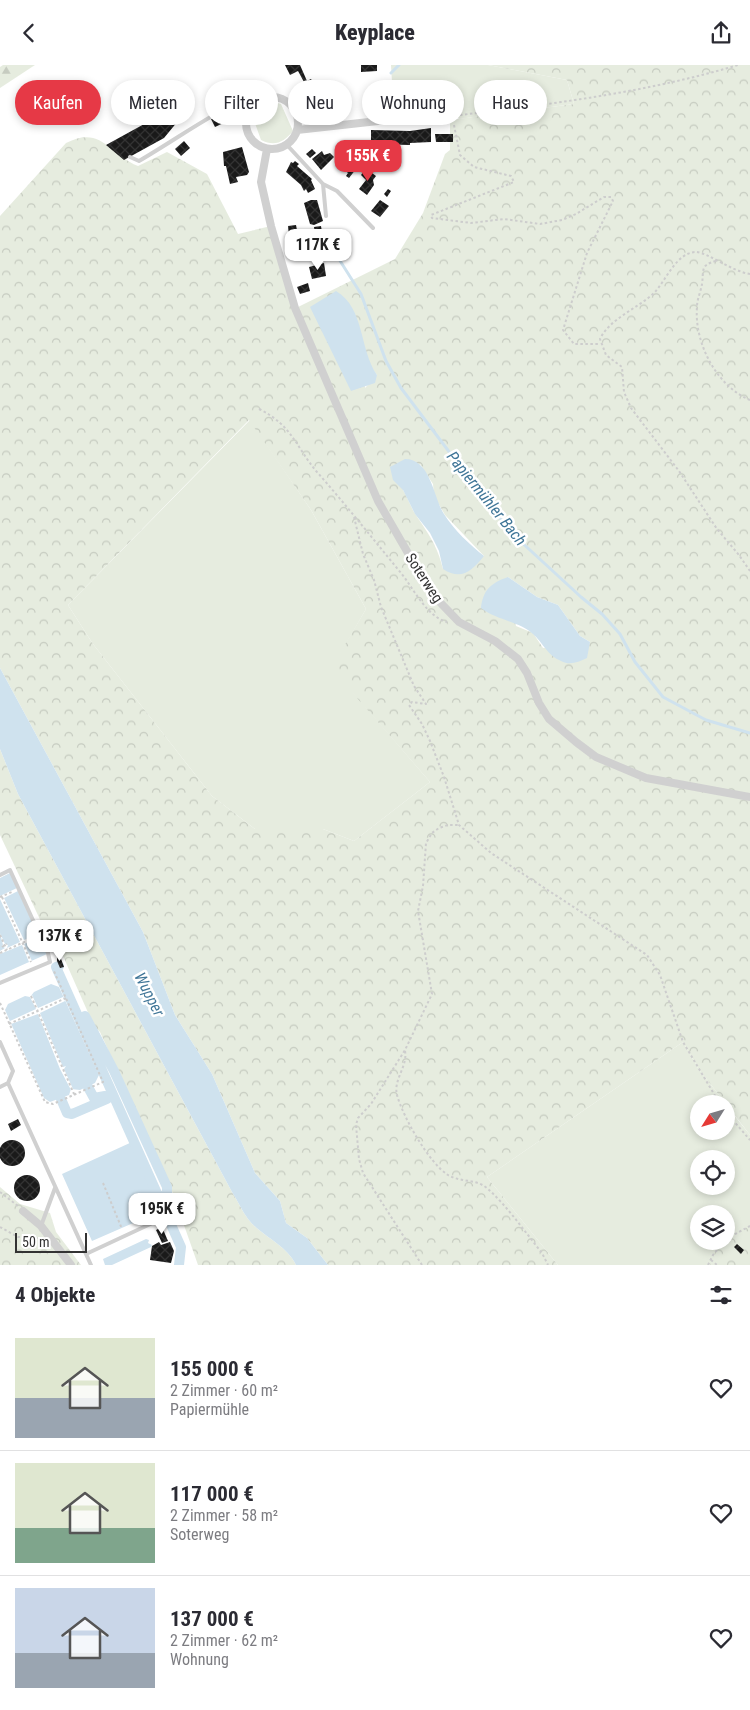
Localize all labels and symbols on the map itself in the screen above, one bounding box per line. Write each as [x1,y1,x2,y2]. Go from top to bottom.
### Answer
pin: 155K € [327,139,409,182]
pin: 117K € [277,229,359,271]
water label: Papiermühler Bach [443,447,530,549]
street label: Soterweg [401,550,447,606]
pin: 137K € [19,919,101,962]
water label: Wupper [131,969,169,1020]
north arrow [690,1095,735,1140]
pin: 195K € [121,1193,203,1235]
scale bar [15,1230,88,1253]

